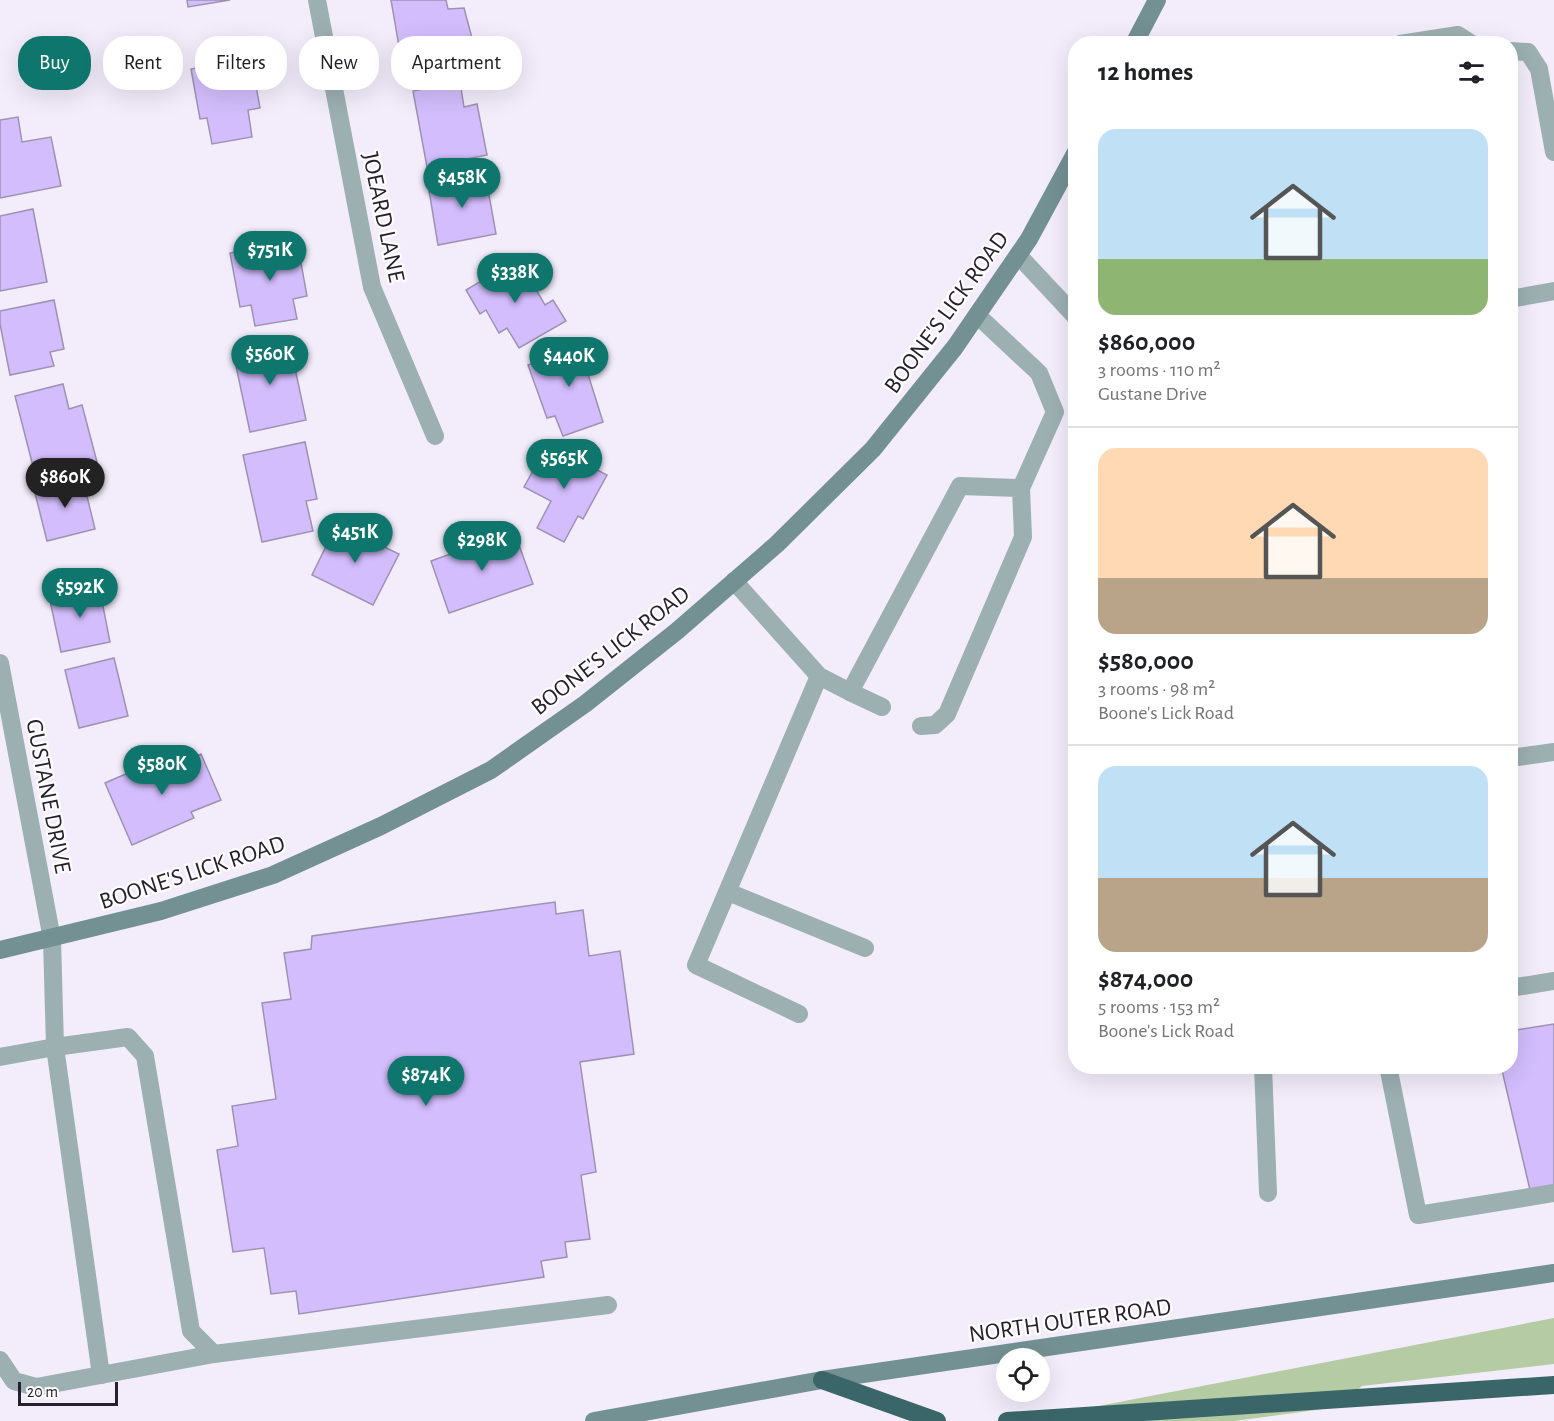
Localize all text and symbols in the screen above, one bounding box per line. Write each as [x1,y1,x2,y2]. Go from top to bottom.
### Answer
chip: Buy [18,36,91,90]
chip: Rent [103,36,183,90]
chip: Filters [195,36,287,90]
chip: New [299,36,379,90]
chip: Apartment [391,36,522,90]
icon: filters [1455,56,1488,89]
text: 12 homes [1098,59,1193,85]
street label: JOEARD LANE [358,150,409,285]
pin: $458K [420,158,504,209]
text: $458K [437,167,487,187]
icon: home [1239,168,1347,276]
street label: BOONE'S LICK ROAD [880,227,1013,398]
pin: $751K [228,231,312,282]
text: $751K [247,240,293,260]
pin: $338K [473,253,557,304]
text: $338K [491,262,539,282]
text: $860,000 [1098,329,1195,355]
pin: $560K [228,335,312,386]
pin: $440K [527,337,611,388]
text: $560K [245,344,295,364]
text: $440K [543,346,595,366]
text: 3 rooms · 110 m² [1098,360,1221,380]
text: Gustane Drive [1098,384,1207,404]
pin: $565K [522,439,606,490]
text: $565K [540,448,588,468]
pin: $860K [23,458,107,509]
text: $860K [40,467,90,487]
icon: home [1239,487,1347,595]
pin: $451K [313,513,397,564]
pin: $298K [440,521,524,572]
text: $451K [332,522,378,542]
text: $298K [457,530,507,550]
pin: $592K [38,568,122,619]
text: $592K [56,577,104,597]
street label: BOONE'S LICK ROAD [527,582,694,720]
text: $580,000 [1098,648,1194,674]
text: 3 rooms · 98 m² [1098,679,1215,699]
text: Boone's Lick Road [1098,703,1234,723]
street label: GUSTANE DRIVE [21,717,75,876]
pin: $580K [120,745,204,796]
text: $580K [137,754,187,774]
icon: home [1239,805,1347,913]
street label: BOONE'S LICK ROAD [97,832,288,914]
text: $874,000 [1098,966,1193,992]
text: 5 rooms · 153 m² [1098,997,1220,1017]
text: Boone's Lick Road [1098,1021,1234,1041]
pin: $874K [384,1056,468,1107]
text: $874K [401,1065,451,1085]
street label: NORTH OUTER ROAD [967,1295,1173,1347]
map controls [996,1348,1050,1402]
button: locate [996,1348,1050,1402]
scale bar [18,1379,118,1406]
text: 20 m [27,1384,58,1400]

